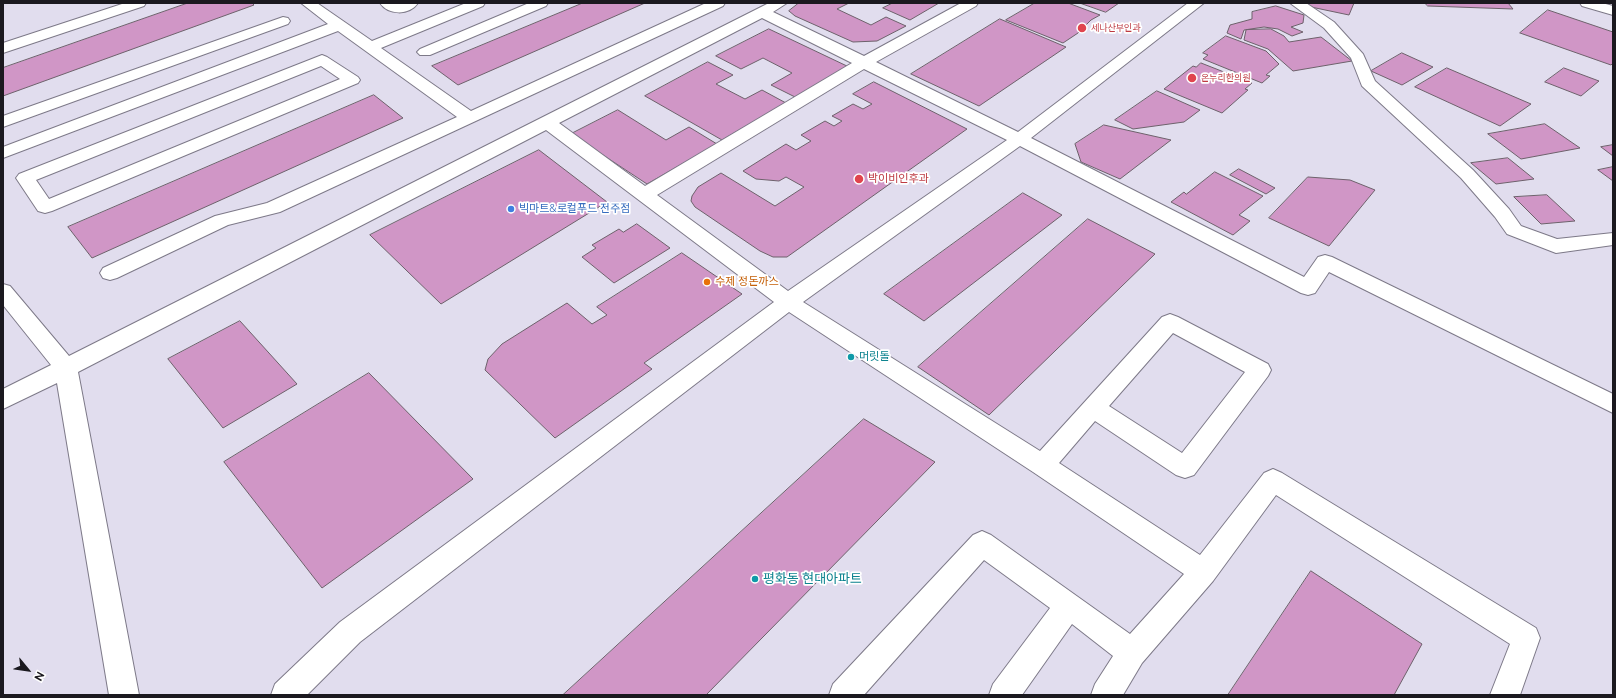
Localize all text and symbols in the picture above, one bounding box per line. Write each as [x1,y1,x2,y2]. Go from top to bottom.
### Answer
marker: 세나산부인과 [1076,22,1088,34]
place label: 세나산부인과 [1091,23,1141,33]
marker: 온누리한의원 [1186,72,1198,84]
place label: 온누리한의원 [1201,73,1251,83]
place label: 박이비인후과 [868,172,929,186]
marker: 박이비인후과 [853,173,865,185]
place label: 빅마트&로컬푸드 전주점 [519,202,630,216]
marker: 빅마트&로컬푸드 전주점 [506,204,516,214]
place label: 수제 정돈까스 [715,275,779,289]
marker: 수제 정돈까스 [702,277,712,287]
place label: 머릿돌 [859,350,889,364]
marker: 머릿돌 [846,352,856,362]
place label: 평화동 현대아파트 [763,571,862,587]
marker: 평화동 현대아파트 [750,574,760,584]
north arrow [8,650,48,690]
text: N [31,669,47,683]

